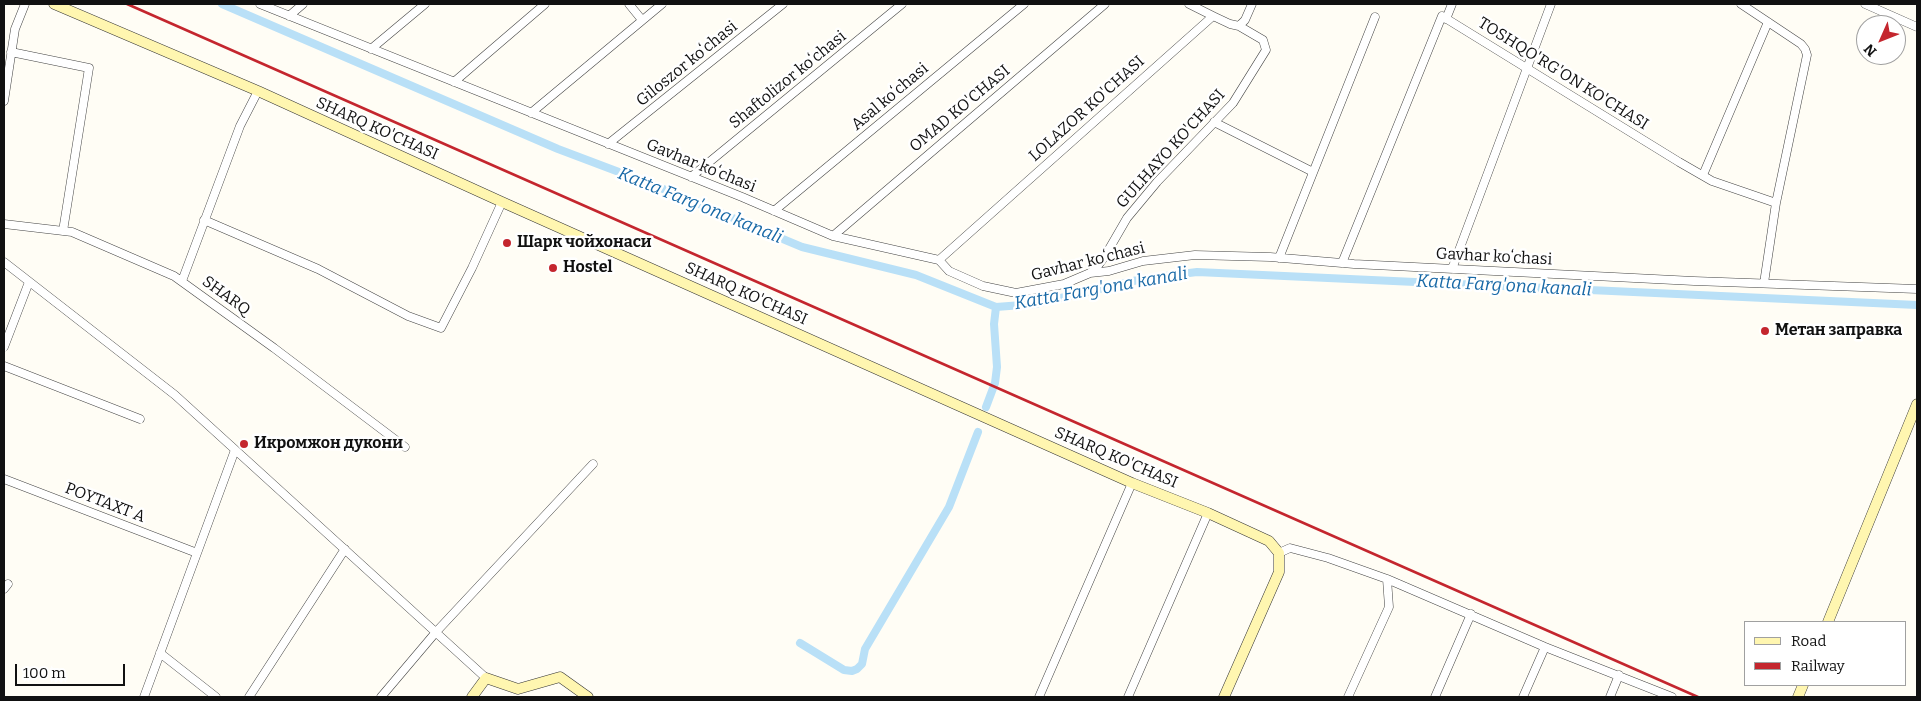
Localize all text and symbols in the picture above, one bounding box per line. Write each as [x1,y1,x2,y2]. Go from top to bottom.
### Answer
street label: TOSHQO'RG'ON KO'CHASI [1474,14,1652,134]
north arrow [1856,15,1906,65]
street label: Giloszor koʻchasi [633,17,741,111]
street label: Shaftolizor koʻchasi [726,27,850,133]
text: N [1861,40,1880,60]
street label: LOLAZOR KO'CHASI [1025,52,1149,166]
street label: Asal koʻchasi [848,59,932,135]
street label: OMAD KO'CHASI [906,61,1014,157]
street label: GULHAYO KO'CHASI [1113,86,1229,212]
street label: SHARQ KO'CHASI [313,93,441,165]
street label: Gavhar koʻchasi [643,135,759,197]
water label: Katta Farg'ona kanali [615,163,785,249]
place label: Шарк чойхонаси [517,233,652,253]
marker: Шарк чойхонаси [501,237,513,249]
street label: Gavhar koʻchasi [1029,239,1147,285]
street label: Gavhar koʻchasi [1435,244,1553,270]
place label: Hostel [563,258,612,278]
street label: SHARQ KO'CHASI [682,258,810,330]
marker: Hostel [547,262,559,274]
water label: Katta Farg'ona kanali [1013,263,1189,315]
water label: Katta Farg'ona kanali [1416,271,1592,301]
street label: SHARQ [198,272,254,320]
place label: Метан заправка [1775,321,1902,341]
marker: Метан заправка [1759,325,1771,337]
street label: SHARQ KO'CHASI [1052,423,1180,493]
place label: Икромжон дукони [254,434,403,454]
marker: Икромжон дукони [238,438,250,450]
street label: POYTAXT A [62,479,148,527]
legend [1744,621,1906,686]
text: Road [1791,632,1826,650]
scale bar [18,654,128,686]
text: Railway [1791,657,1845,675]
text: 100 m [23,664,66,682]

